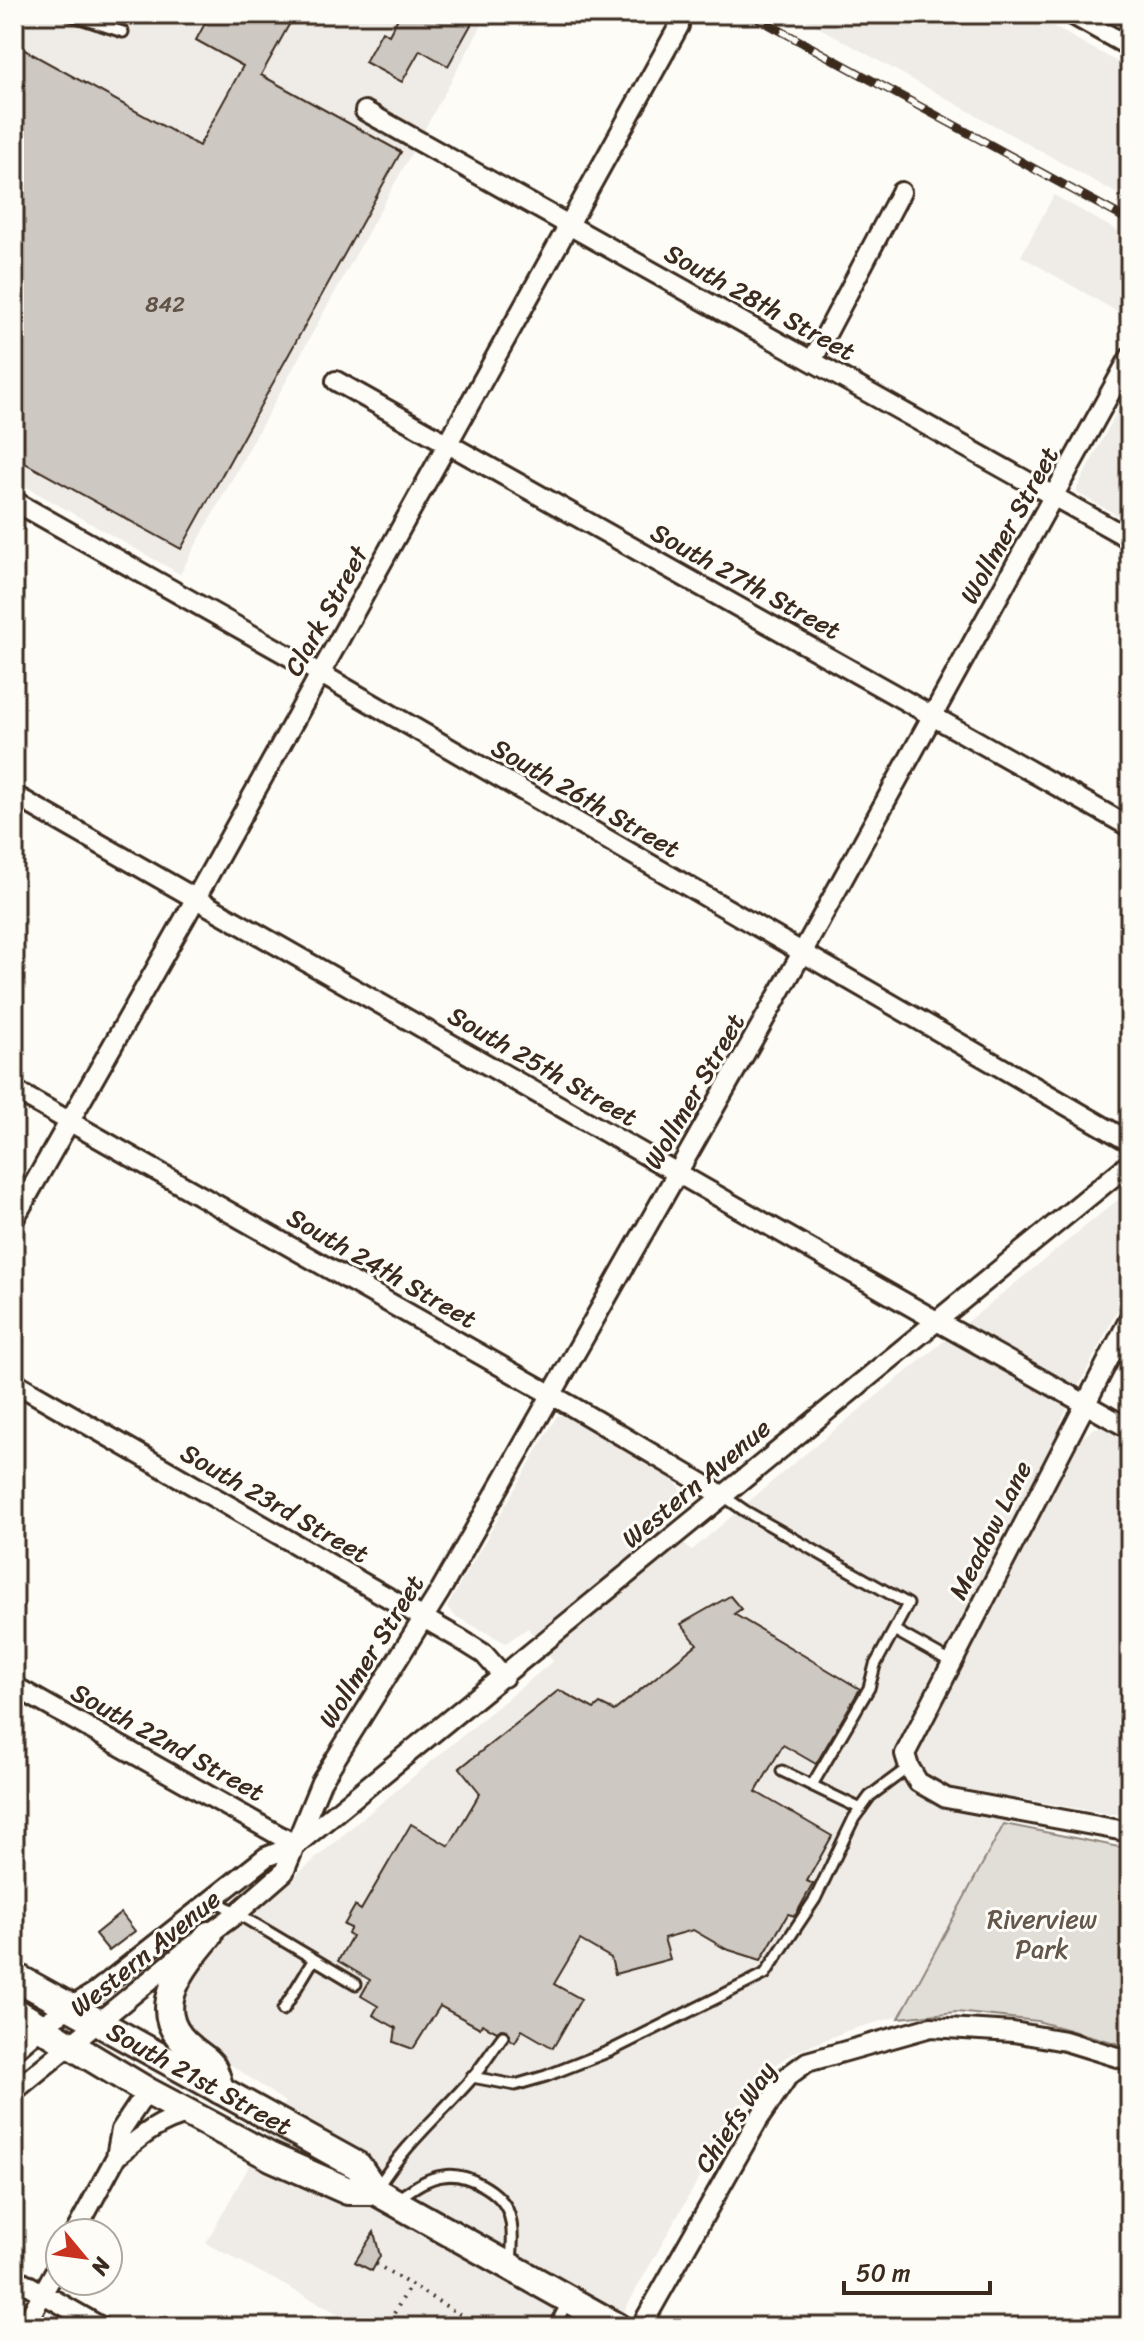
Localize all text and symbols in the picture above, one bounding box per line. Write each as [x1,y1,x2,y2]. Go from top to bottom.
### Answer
street label: South 28th Street [656,230,864,374]
house number: 842 [145,285,185,324]
street label: Wollmer Street [947,438,1071,612]
street label: South 27th Street [642,509,850,653]
street label: Clark Street [271,536,382,685]
street label: South 26th Street [483,725,689,871]
street label: South 25th Street [439,993,647,1139]
street label: Wollmer Street [630,1004,758,1178]
street label: South 24th Street [278,1195,486,1341]
street label: Western Avenue [610,1406,782,1560]
street label: South 23rd Street [172,1430,378,1576]
street label: Meadow Lane [935,1452,1045,1608]
street label: Wollmer Street [305,1565,437,1737]
street label: South 22nd Street [62,1669,274,1815]
street label: Western Avenue [59,1877,231,2029]
park label: Riverview Park [987,1896,1098,1972]
street label: South 21st Street [98,2008,301,2149]
street label: Chiefs Way [681,2051,789,2182]
north arrow [44,2217,124,2297]
scale bar [844,2245,990,2295]
text: N [80,2249,122,2283]
text: 50 m [856,2252,911,2294]

